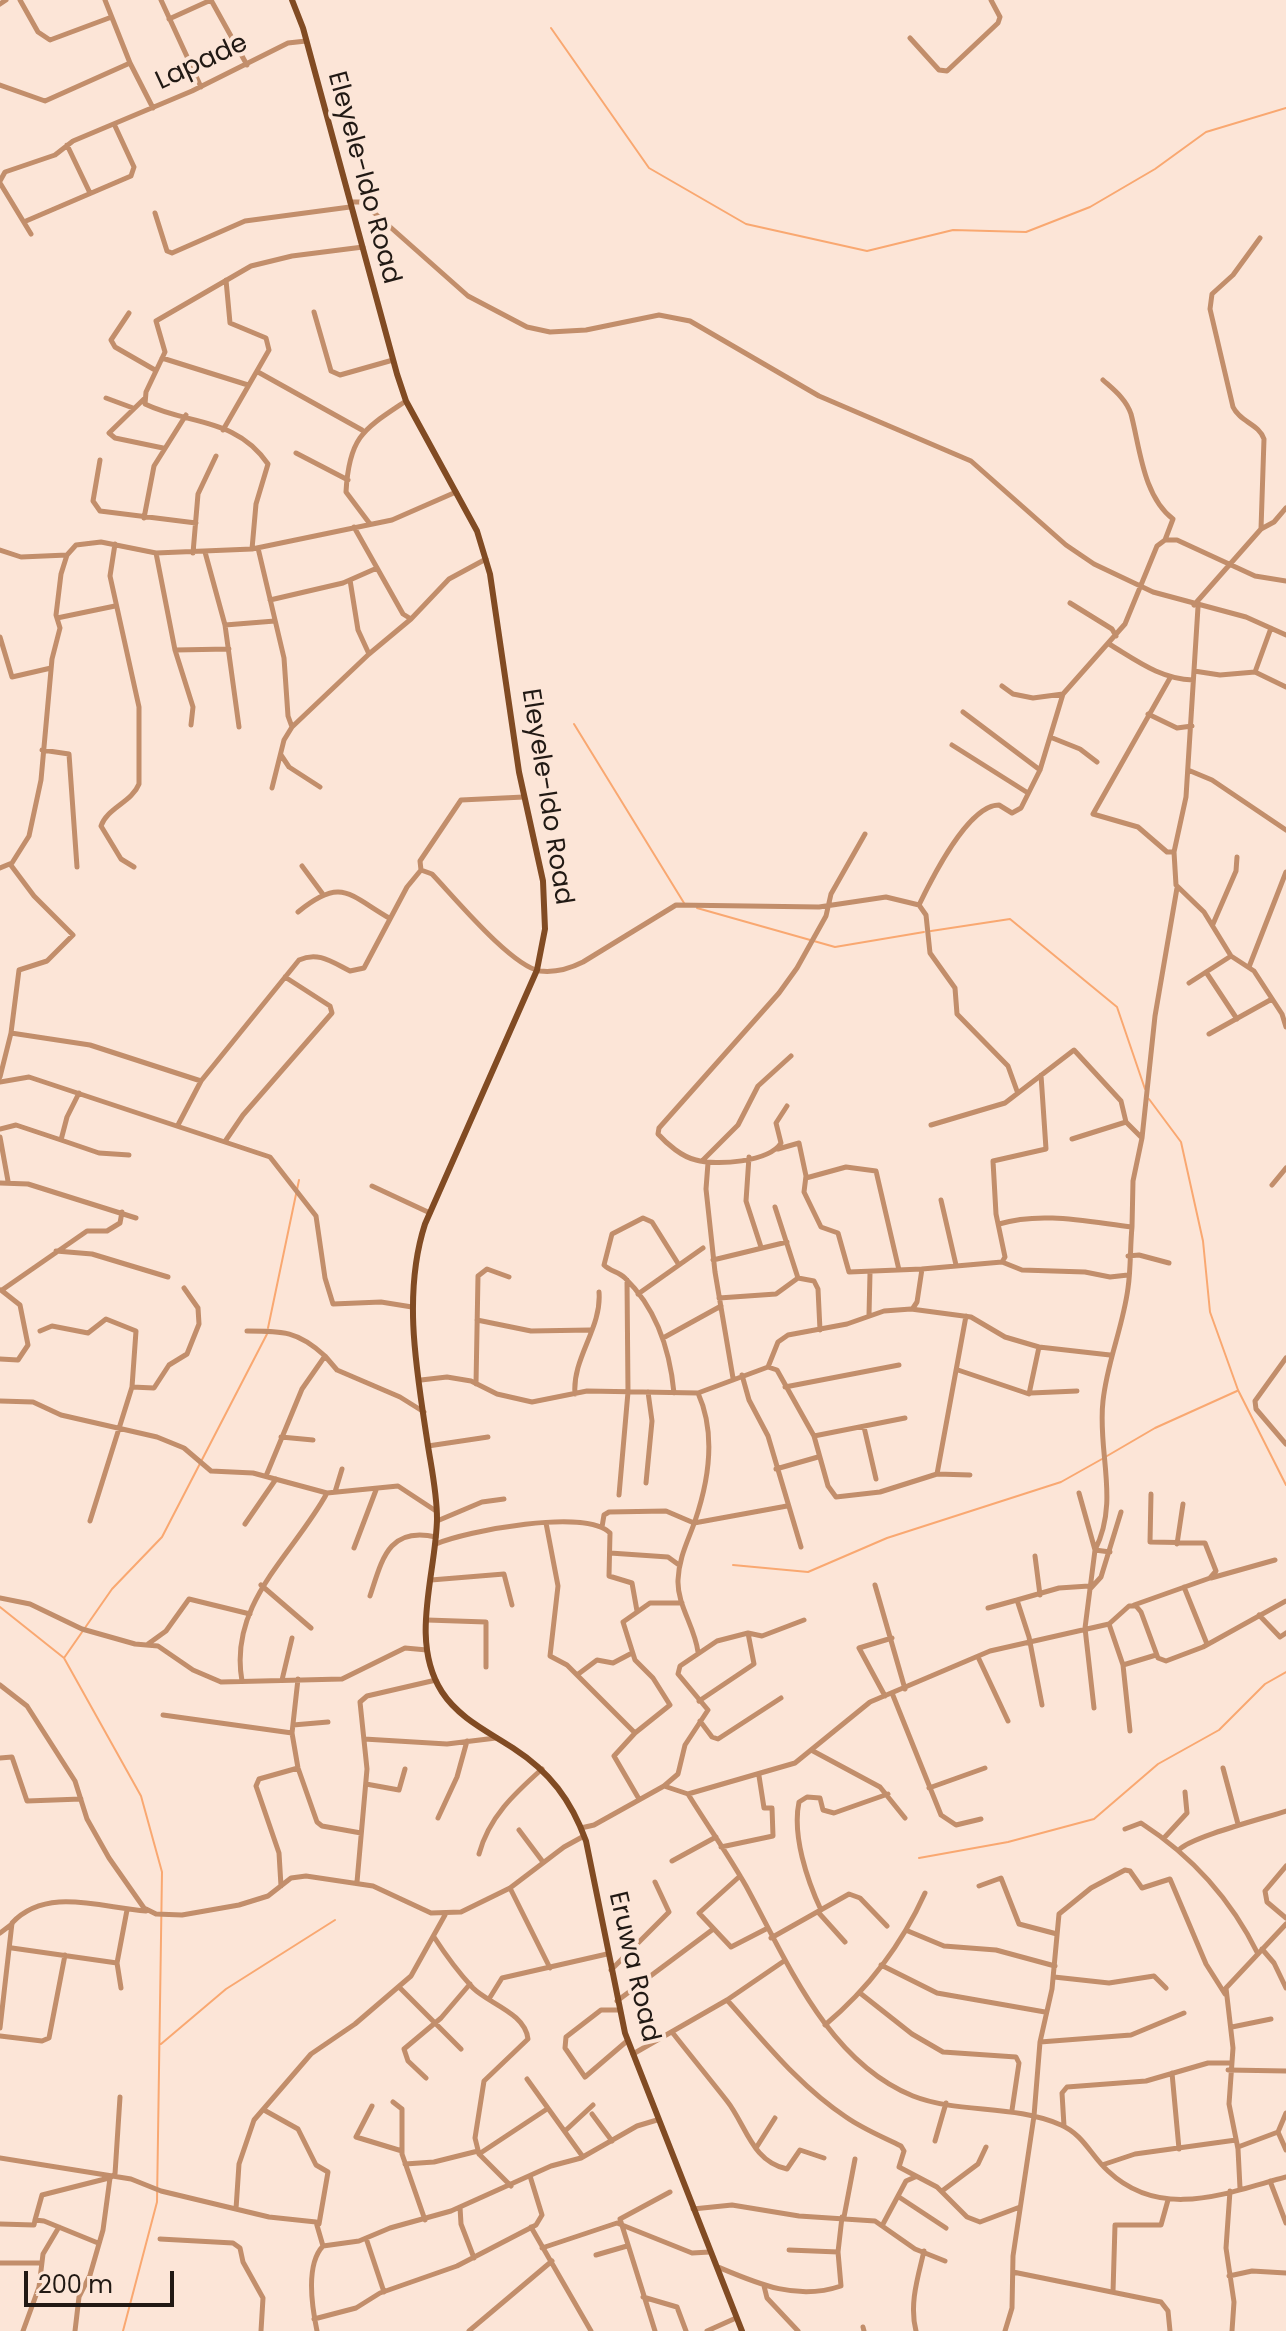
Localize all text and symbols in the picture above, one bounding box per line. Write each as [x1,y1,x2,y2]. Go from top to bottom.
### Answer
street label: Lapade [151,28,253,98]
street label: Eleyele-Ido Road [320,68,406,288]
street label: Eleyele-Ido Road [513,687,579,907]
street label: Eruwa Road [601,1889,665,2045]
scale bar [28,2255,178,2305]
text: 200 m [38,2268,113,2301]

